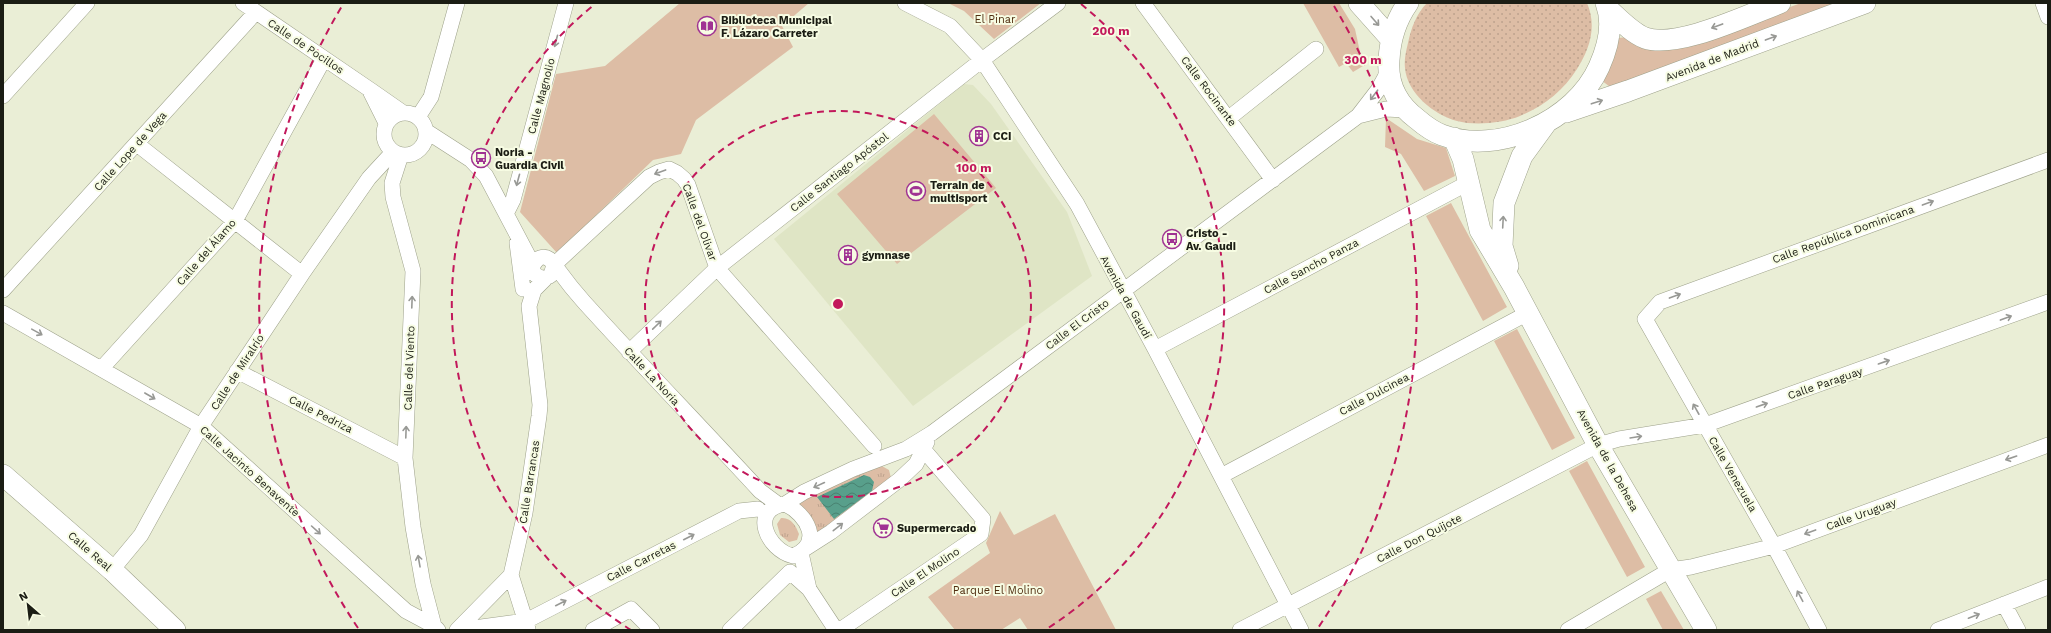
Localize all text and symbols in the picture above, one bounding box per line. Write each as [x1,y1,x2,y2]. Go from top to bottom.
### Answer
park label: El Pinar [975,13,1016,26]
place label: Biblioteca Municipal F. Lázaro Carreter [721,14,832,40]
library icon: Biblioteca Municipal F. Lázaro Carreter [696,15,718,37]
street label: Calle de Pocillos [265,16,346,77]
one-way arrow [1370,16,1380,26]
one-way arrow [1712,23,1724,31]
text: 200 m [1092,24,1130,38]
one-way arrow [1765,33,1777,41]
one-way arrow [552,34,559,47]
street label: Avenida de Madrid [1664,37,1761,84]
text: 300 m [1344,53,1382,67]
street label: Calle Rocinante [1178,54,1239,129]
street label: Calle Magnolio [525,57,558,136]
one-way arrow [1370,90,1378,101]
one-way arrow [1590,98,1603,105]
street label: Calle Lope de Vega [91,109,169,194]
building icon: CCI [968,125,990,147]
street label: Calle Santiago Apóstol [788,130,892,215]
place label: CCI [993,130,1011,143]
place label: Noria - Guardia Civil [495,146,564,172]
bus stop icon: Noria - Guardia Civil [470,147,492,169]
text: 100 m [956,161,992,175]
one-way arrow [654,169,666,177]
one-way arrow [514,173,521,186]
place label: Terrain de multisport [930,179,988,205]
sports icon: Terrain de multisport [905,180,927,202]
street label: Calle del Olivar [680,182,720,263]
one-way arrow [1922,198,1934,206]
street label: Calle República Dominicana [1771,203,1916,266]
street label: Calle del Álamo [173,216,239,288]
one-way arrow [1499,216,1507,229]
place label: Cristo - Av. Gaudi [1186,227,1236,253]
bus stop icon: Cristo - Av. Gaudi [1161,228,1183,250]
street label: Calle Sancho Panza [1261,236,1361,297]
building icon: gymnase [837,244,859,266]
place label: gymnase [862,249,910,262]
street label: Avenida de Gaudí [1097,253,1154,341]
one-way arrow [1668,292,1681,299]
one-way arrow [408,296,415,309]
street label: Calle El Cristo [1043,296,1112,353]
centre of rings [831,297,845,311]
one-way arrow [2000,313,2012,321]
one-way arrow [652,320,662,330]
street label: Calle del Viento [402,326,417,410]
one-way arrow [31,328,43,336]
street label: Calle de Miralrío [208,332,267,413]
street label: Calle La Noria [621,344,682,408]
one-way arrow [1878,358,1891,365]
street label: Calle Paraguay [1786,364,1865,402]
street label: Calle Dulcinea [1337,371,1411,418]
one-way arrow [144,393,156,401]
street label: Calle Pedriza [287,393,355,436]
one-way arrow [1755,401,1767,409]
one-way arrow [1691,403,1699,415]
street label: Avenida de la Dehesa [1574,407,1641,514]
street label: Calle Jacinto Benavente [197,423,302,520]
one-way arrow [403,426,410,439]
one-way arrow [1629,433,1642,441]
street label: Calle Venezuela [1706,434,1759,514]
street label: Calle Barrancas [516,439,543,525]
one-way arrow [2006,455,2018,463]
one-way arrow [813,482,825,490]
street label: Calle Uruguay [1824,496,1898,533]
street label: Calle Don Quijote [1374,511,1464,566]
supermarket icon: Supermercado [872,517,894,539]
place label: Supermercado [897,522,977,535]
one-way arrow [833,523,844,531]
one-way arrow [311,525,321,534]
street label: Calle Real [65,529,115,574]
one-way arrow [1805,529,1817,537]
one-way arrow [683,533,695,540]
street label: Calle Carretas [604,538,678,584]
street label: Calle El Molino [888,545,962,600]
one-way arrow [415,554,423,567]
park label: Parque El Molino [953,584,1043,597]
north arrow [8,585,48,625]
text: N [17,589,30,604]
one-way arrow [1796,590,1804,602]
one-way arrow [554,599,566,606]
one-way arrow [1967,611,1979,619]

